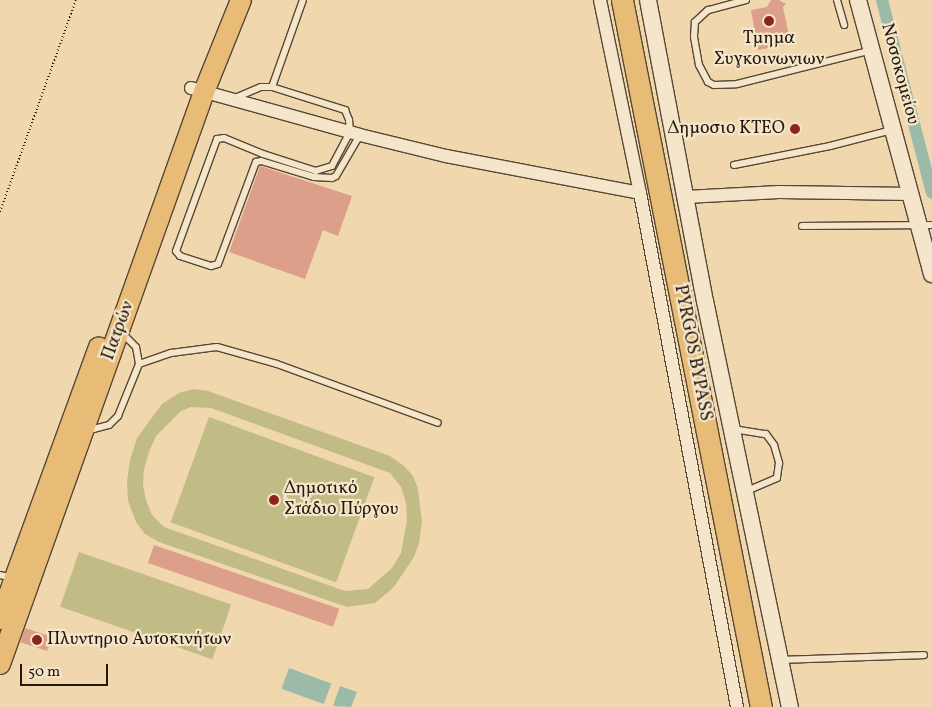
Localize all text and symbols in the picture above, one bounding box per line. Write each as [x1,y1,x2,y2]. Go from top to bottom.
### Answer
marker: Τμημα Συγκοινωνιων [763,15,775,27]
street label: Νοσοκομείου [875,21,923,127]
place label: Τμημα Συγκοινωνιων [714,29,824,72]
place label: Δημοσιο ΚΤΕΟ [668,118,785,140]
marker: Δημοσιο ΚΤΕΟ [789,123,801,135]
street label: PYRGOS BYPASS [668,283,716,423]
street label: Πατρών [98,299,140,363]
place label: Δημοτικό Στάδιο Πύργου [284,479,398,522]
marker: Δημοτικό Στάδιο Πύργου [268,494,280,506]
place label: Πλυντηριο Αυτοκινήτων [47,629,231,651]
marker: Πλυντηριο Αυτοκινήτων [31,634,43,646]
scale bar [22,654,110,686]
text: 50 m [28,662,60,683]

